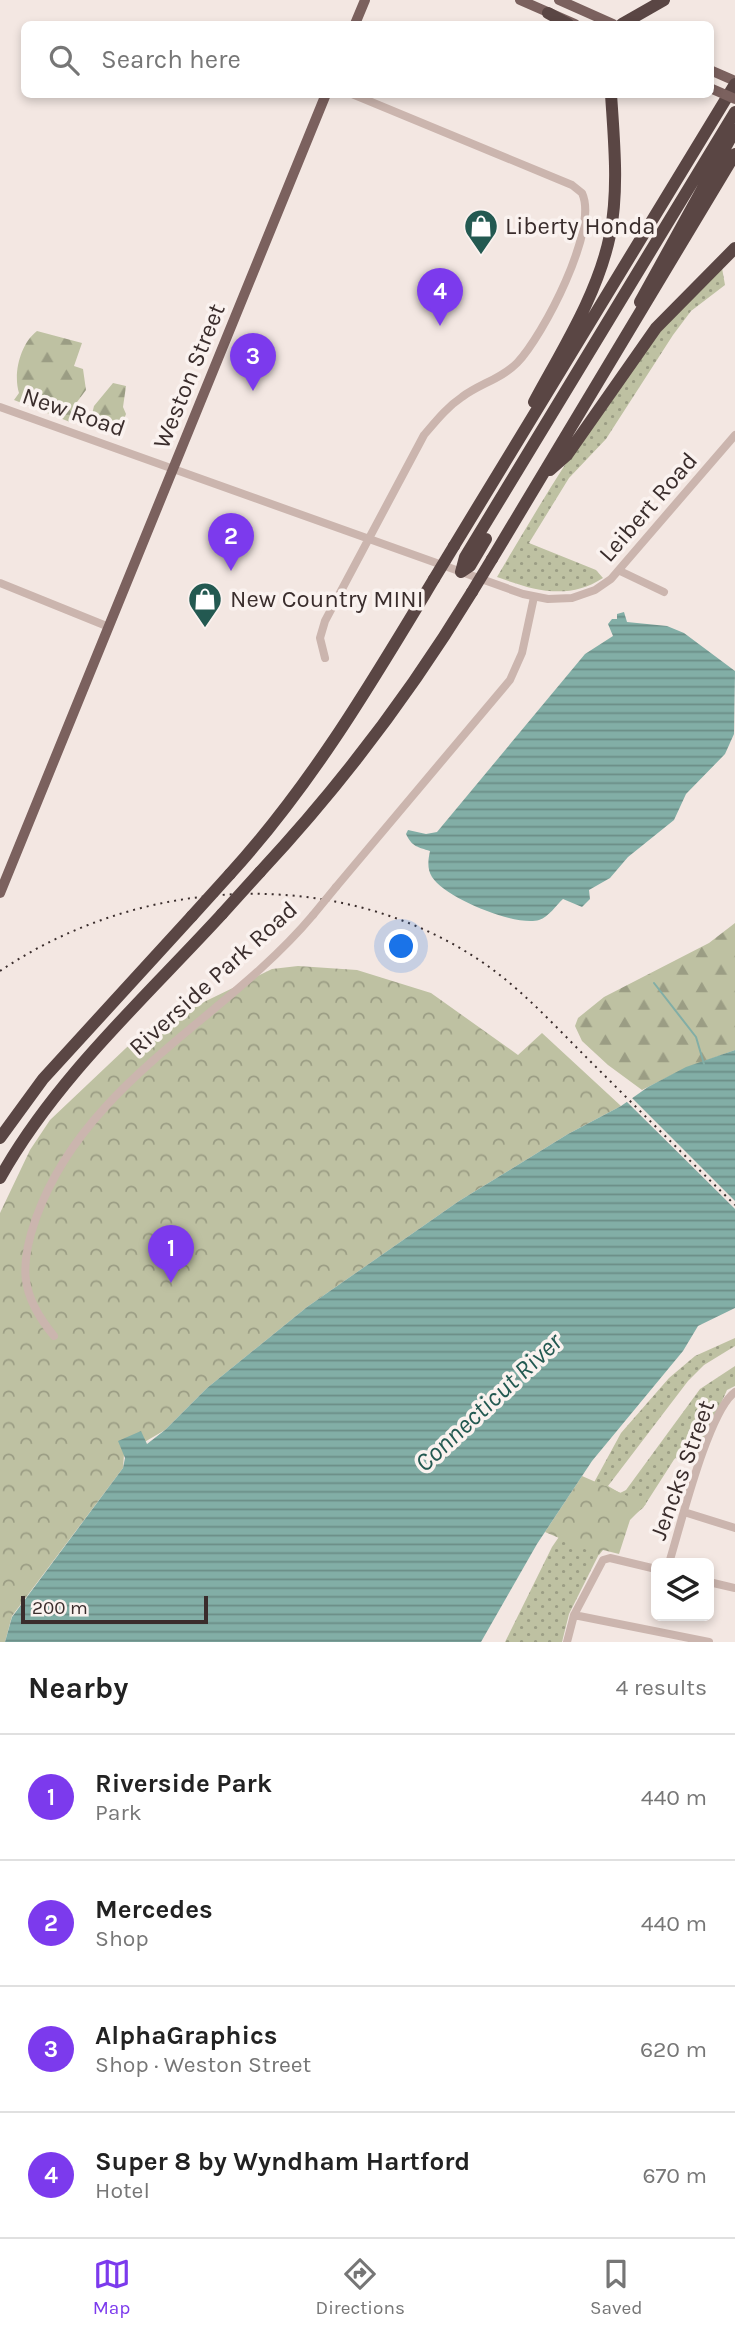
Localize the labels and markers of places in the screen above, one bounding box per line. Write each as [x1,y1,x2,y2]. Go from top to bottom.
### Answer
shop icon: Liberty Honda [462,207,500,256]
place label: Liberty Honda [505,212,656,240]
pin: 4 [417,268,463,326]
pin: 3 [230,333,276,391]
pin: 2 [208,513,254,571]
shop icon: New Country MINI [186,580,224,629]
place label: New Country MINI [230,585,423,613]
pin: 1 [148,1225,194,1283]

